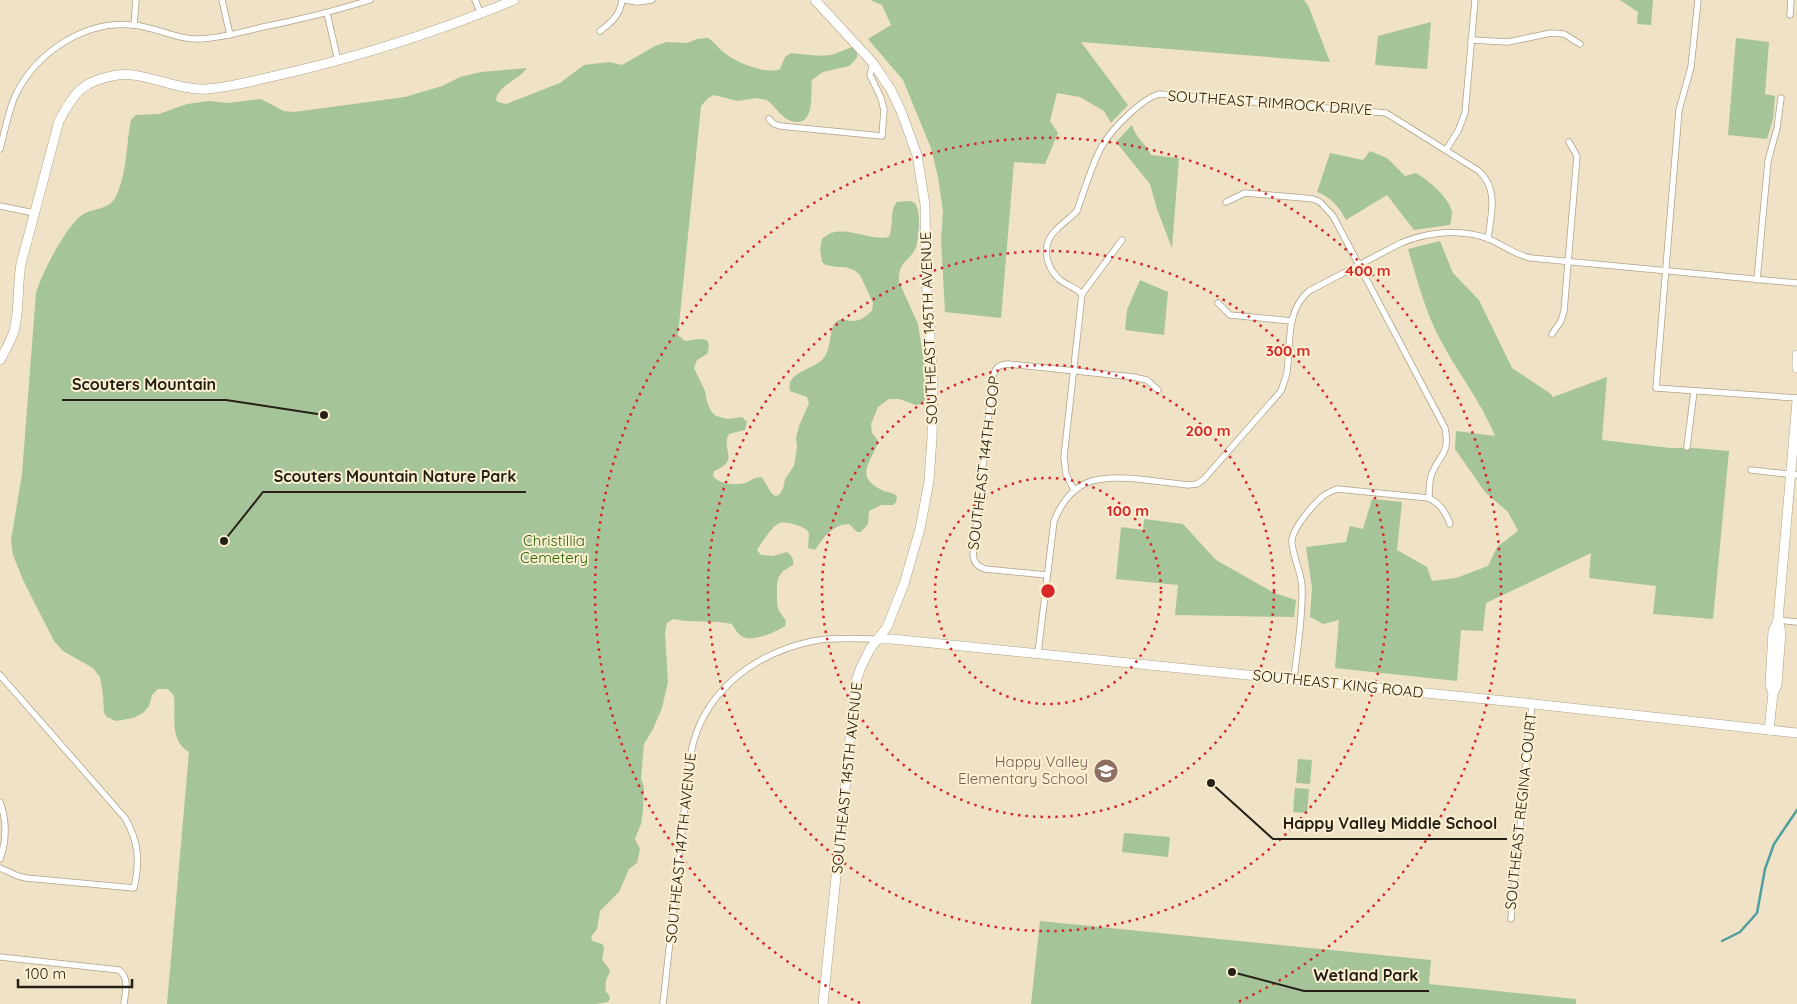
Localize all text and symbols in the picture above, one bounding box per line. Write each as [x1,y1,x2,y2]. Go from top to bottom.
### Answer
street label: SOUTHEAST RIMROCK DRIVE [1167,86,1373,119]
street label: SOUTHEAST 145TH AVENUE [916,231,941,425]
text: 400 m [1345,261,1391,280]
text: 300 m [1266,341,1310,360]
callout: Scouters Mountain [62,369,226,400]
text: Scouters Mountain [72,374,216,394]
street label: SOUTHEAST 144TH LOOP [963,375,1004,551]
text: 200 m [1186,421,1231,440]
callout: Scouters Mountain Nature Park [263,461,526,492]
text: Scouters Mountain Nature Park [274,466,516,486]
text: 100 m [1107,501,1149,520]
park label: Christillia Cemetery [520,531,588,567]
centre of rings [1039,582,1057,600]
street label: SOUTHEAST KING ROAD [1252,665,1424,702]
street label: SOUTHEAST 145TH AVENUE [827,681,866,875]
street label: SOUTHEAST REGINA COURT [1501,711,1540,911]
street label: SOUTHEAST 147TH AVENUE [661,752,700,944]
place label: Happy Valley Elementary School [958,752,1088,788]
school or university icon: Happy Valley Elementary School [1093,758,1119,784]
callout: Happy Valley Middle School [1273,808,1507,839]
text: Happy Valley Middle School [1283,813,1497,833]
scale bar [18,956,131,988]
callout: Wetland Park [1304,960,1429,991]
text: 100 m [25,964,66,983]
text: Wetland Park [1314,965,1418,985]

